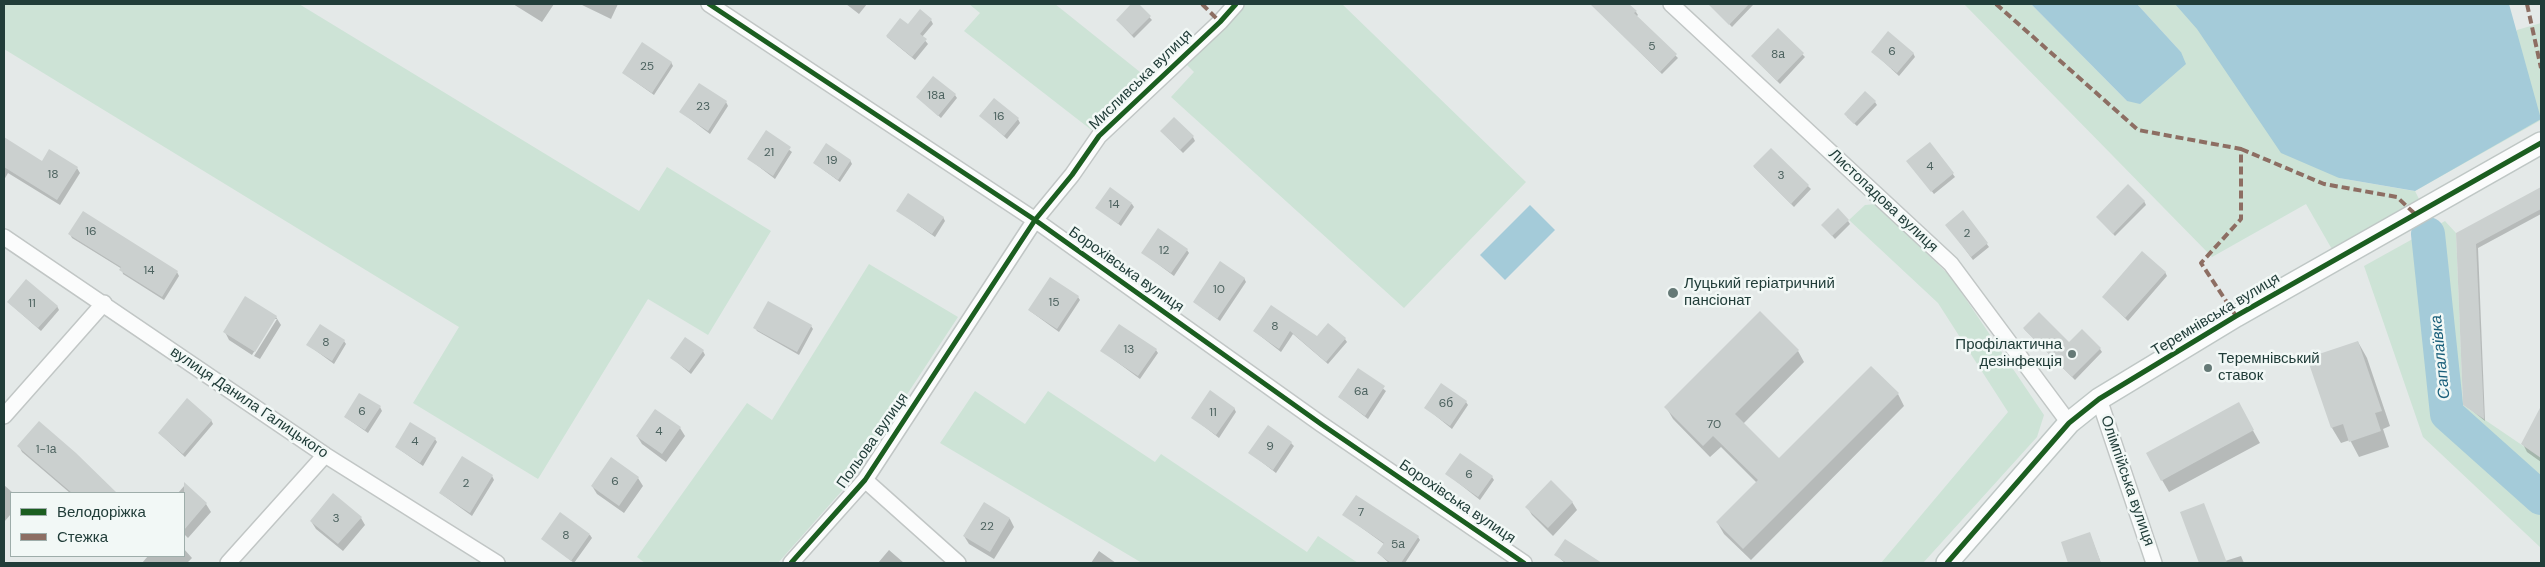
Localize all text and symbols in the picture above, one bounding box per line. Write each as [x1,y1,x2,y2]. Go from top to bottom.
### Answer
street label: Мисливська вулиця [1086,26,1196,134]
house number: 5 [1648,40,1656,54]
house number: 6 [1888,45,1896,59]
house number: 8а [1771,48,1785,62]
house number: 25 [640,60,654,74]
house number: 18а [927,89,945,103]
house number: 23 [696,100,710,114]
house number: 16 [993,110,1005,124]
house number: 21 [764,146,774,160]
street label: Листопадова вулиця [1825,146,1941,256]
house number: 19 [826,154,838,168]
house number: 4 [1926,160,1934,174]
house number: 18 [47,168,59,182]
house number: 3 [1777,169,1785,183]
house number: 14 [1108,198,1120,212]
street label: Борохівська вулиця [1065,223,1187,317]
house number: 16 [85,225,97,239]
house number: 2 [1964,227,1970,241]
house number: 12 [1159,244,1169,258]
house number: 14 [143,264,155,278]
street label: Теремнівська вулиця [2149,270,2283,360]
place label: Луцький геріатричний пансіонат [1684,275,1835,310]
house number: 10 [1213,283,1225,297]
marker: Луцький геріатричний пансіонат [1666,286,1680,300]
house number: 15 [1048,296,1060,310]
house number: 11 [28,297,36,311]
water label: Сапалаївка [2427,314,2455,400]
house number: 8 [1271,320,1279,334]
house number: 8 [322,336,330,350]
place label: Профілактична дезінфекція [1955,336,2062,371]
street label: вулиця Данила Галицького [167,343,331,463]
house number: 13 [1124,343,1134,357]
marker: Профілактична дезінфекція [2066,348,2078,360]
place label: Теремнівський ставок [2218,350,2320,385]
marker: Теремнівський ставок [2202,362,2214,374]
house number: 6а [1354,385,1368,399]
street label: Польова вулиця [833,390,913,492]
house number: 6б [1439,397,1453,411]
house number: 6 [358,405,366,419]
house number: 11 [1209,406,1217,420]
street label: Олімпійська вулиця [2096,413,2158,549]
house number: 70 [1707,418,1721,432]
house number: 4 [655,425,663,439]
house number: 4 [411,435,419,449]
house number: 9 [1266,440,1274,454]
house number: 1-1а [36,443,56,457]
street label: Борохівська вулиця [1395,456,1519,548]
house number: 6 [1465,468,1473,482]
house number: 6 [611,475,619,489]
house number: 2 [463,477,469,491]
legend [10,492,185,557]
text: Велодоріжка [57,502,146,522]
house number: 7 [1358,506,1364,520]
house number: 3 [332,512,340,526]
house number: 22 [980,520,994,534]
text: Стежка [57,527,108,547]
house number: 8 [562,529,570,543]
house number: 5а [1391,538,1405,552]

